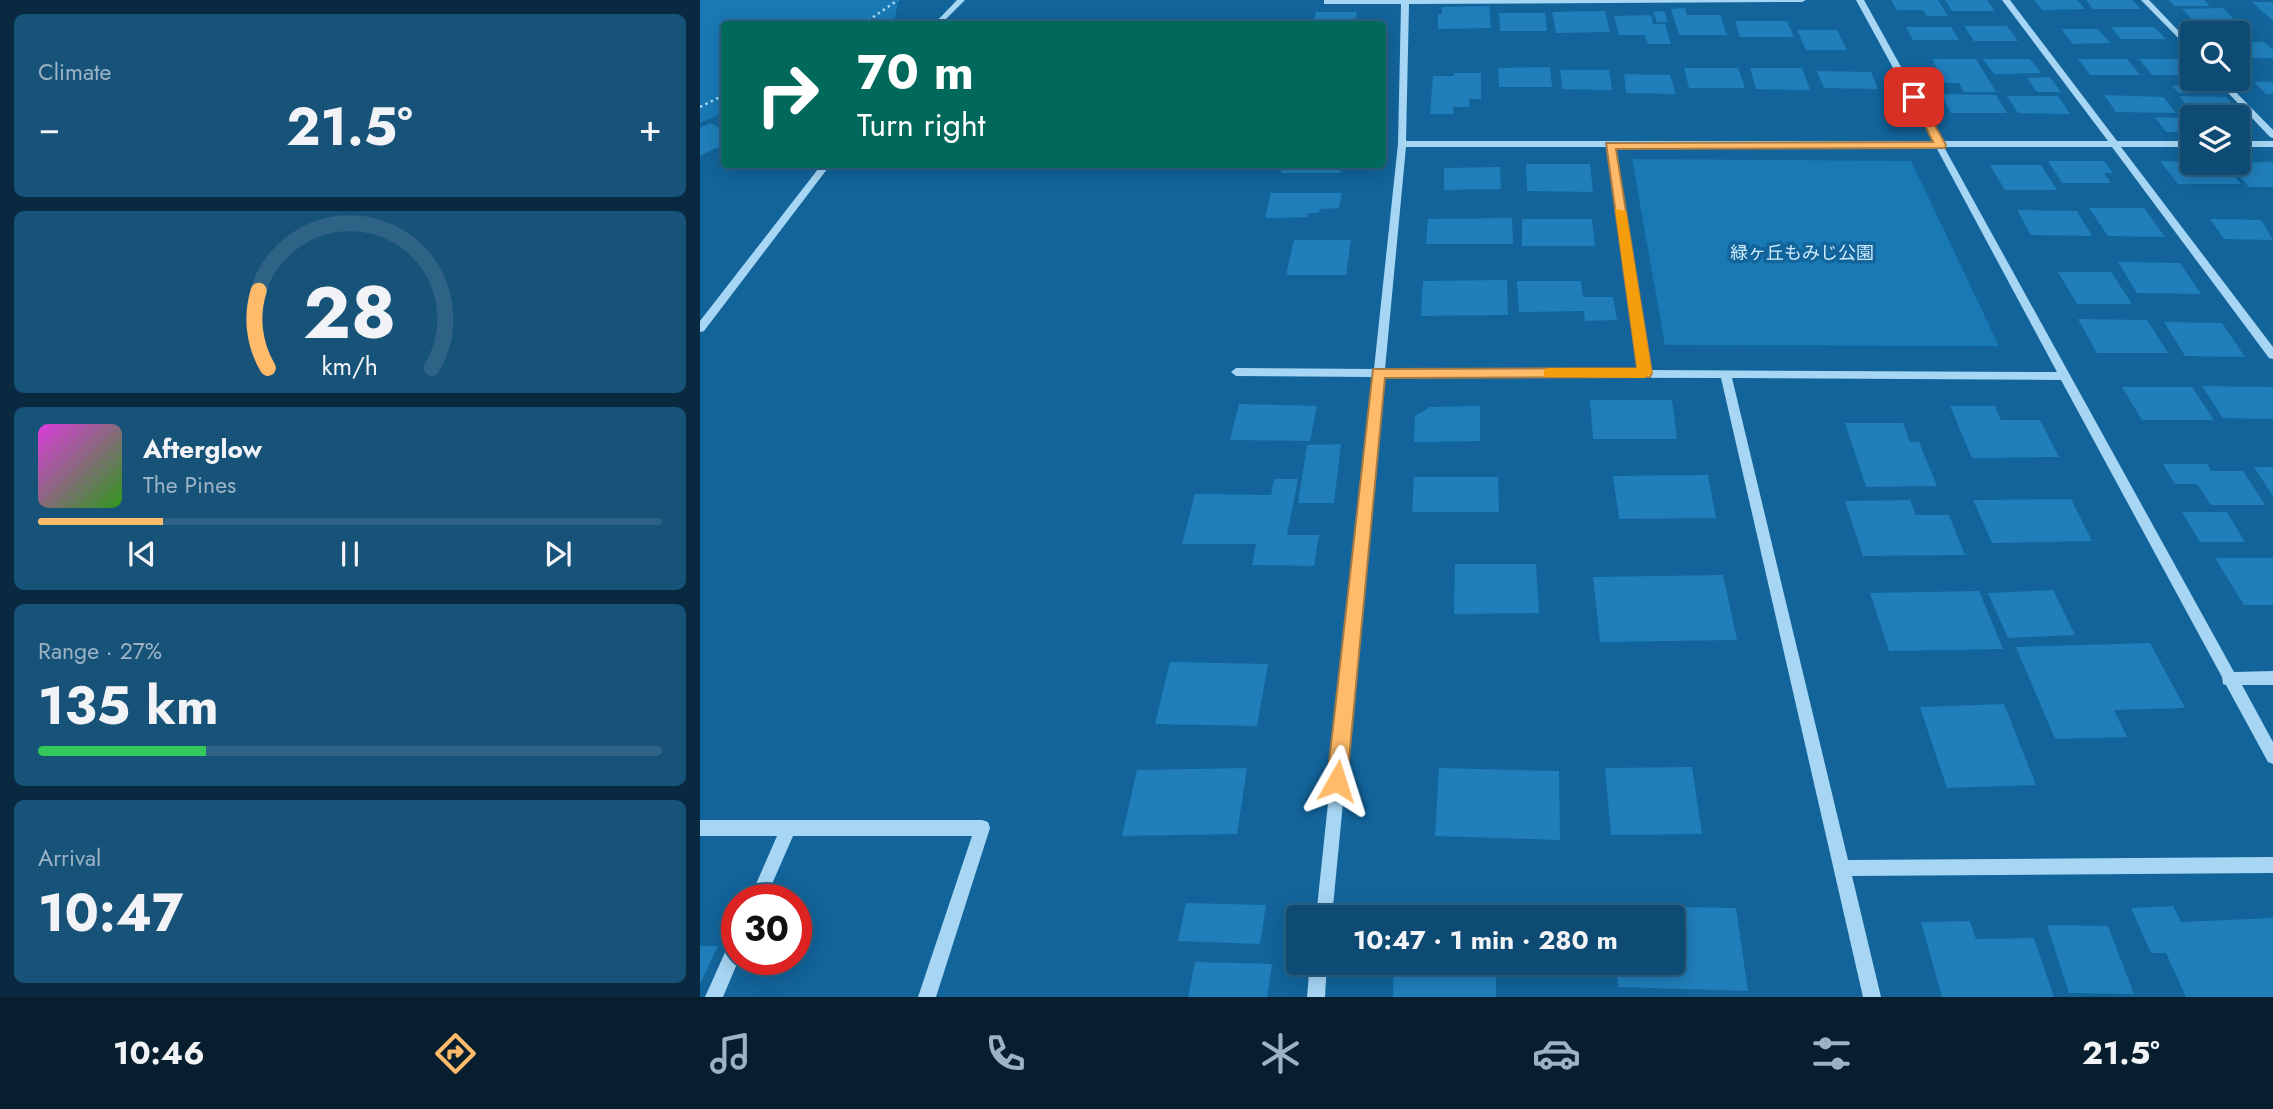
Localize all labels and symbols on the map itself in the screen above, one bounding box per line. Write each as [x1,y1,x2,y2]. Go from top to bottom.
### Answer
pin [1884,67,1944,127]
park label: 緑ヶ丘もみじ公園 [1730,240,1874,266]
position arrow [1300,744,1374,818]
speed limit sign: 30 [721,884,812,975]

